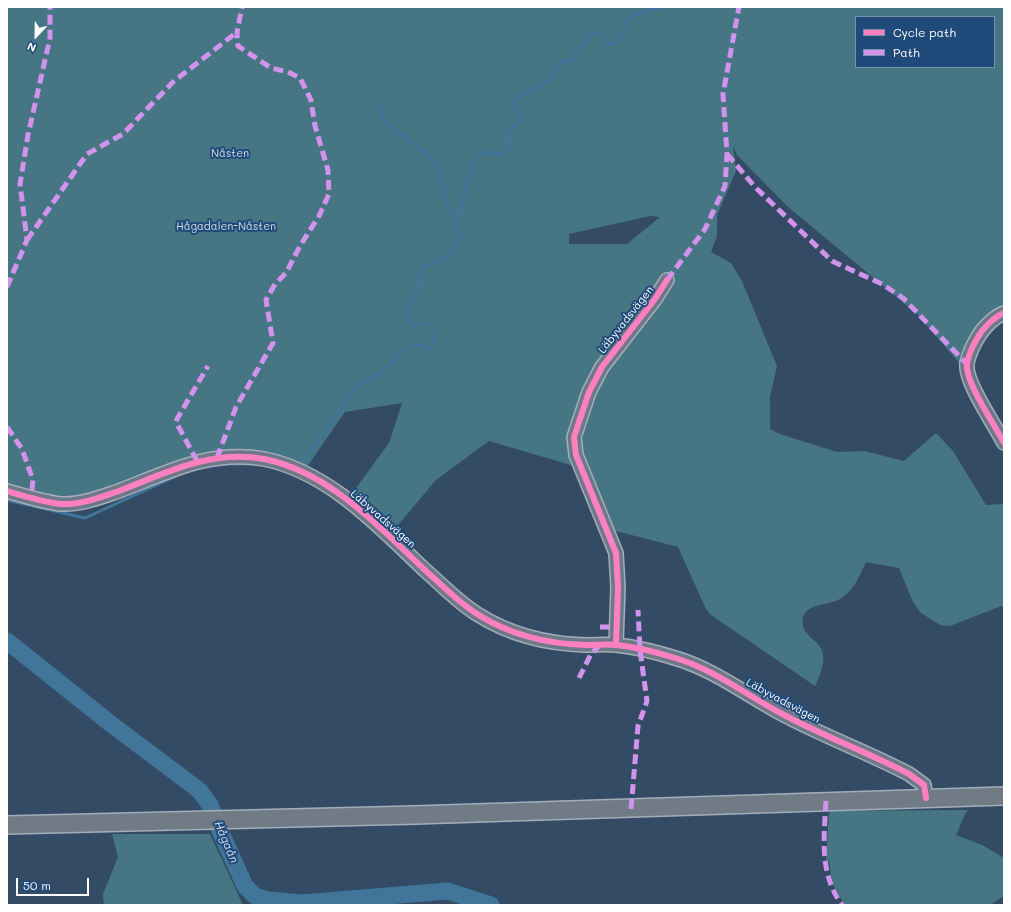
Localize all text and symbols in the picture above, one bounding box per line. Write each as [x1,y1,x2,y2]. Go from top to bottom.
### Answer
north arrow [16,16,56,56]
legend [855,16,995,68]
text: Cycle path [893,24,956,40]
text: N [25,39,38,56]
text: Path [893,44,920,60]
park label: Nåsten [211,147,249,161]
park label: Hågadalen-Nåsten [176,220,276,234]
street label: Läbyvadsvägen [596,284,656,356]
street label: Läbyvadsvägen [348,487,418,551]
street label: Läbyvadsvägen [744,676,822,726]
water label: Hågaån [211,819,241,865]
scale bar [18,870,91,896]
text: 50 m [23,877,51,893]

